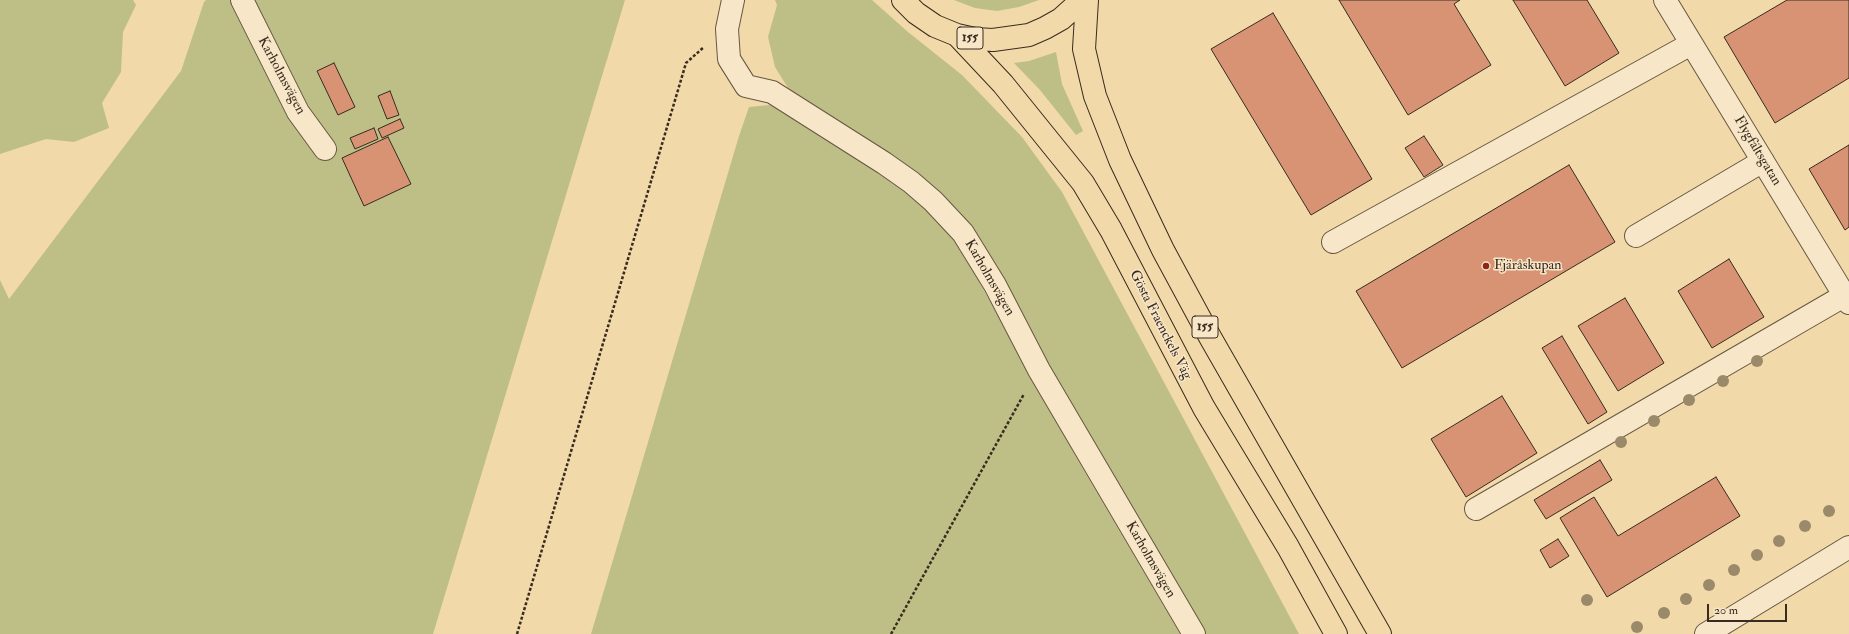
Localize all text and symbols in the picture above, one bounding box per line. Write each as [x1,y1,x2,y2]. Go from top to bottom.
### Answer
road number: 155 [957,27,983,49]
street label: Karholmsvägen [253,34,309,118]
street label: Flygfältsgatan [1730,113,1784,189]
street label: Karholmsvägen [960,237,1018,319]
place label: Fjäråskupan [1494,258,1561,274]
marker: Fjäråskupan [1481,261,1491,271]
street label: Gösta Fraenckels Väg [1125,267,1195,383]
road number: 155 [1192,316,1218,338]
street label: Karholmsvägen [1121,519,1179,601]
scale bar [1709,596,1789,622]
text: 20 m [1714,603,1738,618]

